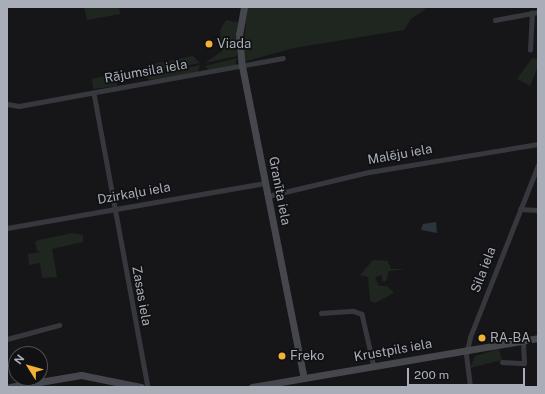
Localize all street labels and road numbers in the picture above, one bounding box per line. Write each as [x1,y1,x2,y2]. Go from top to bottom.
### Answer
street label: Rājumsila iela [103,57,189,87]
street label: Malēju iela [366,142,434,168]
street label: Granīta iela [265,155,293,227]
street label: Dzirkaļu iela [96,180,172,208]
street label: Sila iela [468,245,500,295]
street label: Zasas iela [128,265,154,327]
street label: Krustpils iela [353,336,433,366]

